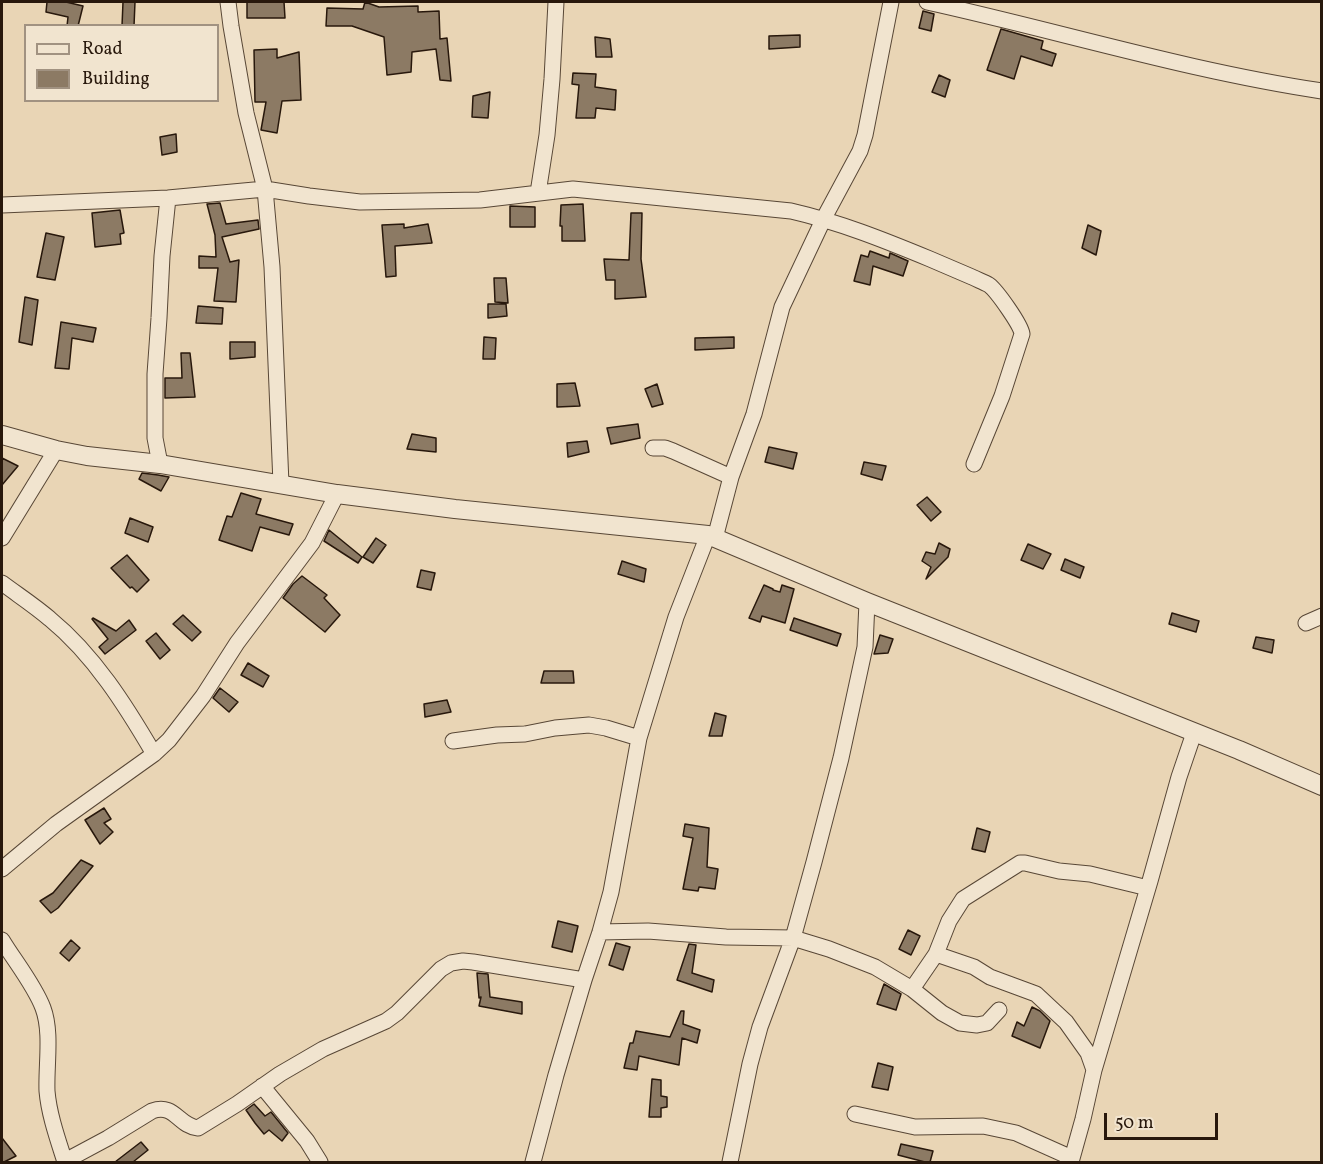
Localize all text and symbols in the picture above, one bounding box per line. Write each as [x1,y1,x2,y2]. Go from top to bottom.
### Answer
legend [24,24,219,102]
text: Road [82,37,123,62]
text: Building [82,67,150,92]
scale bar [1107,1101,1221,1139]
text: 50 m [1115,1111,1154,1136]

